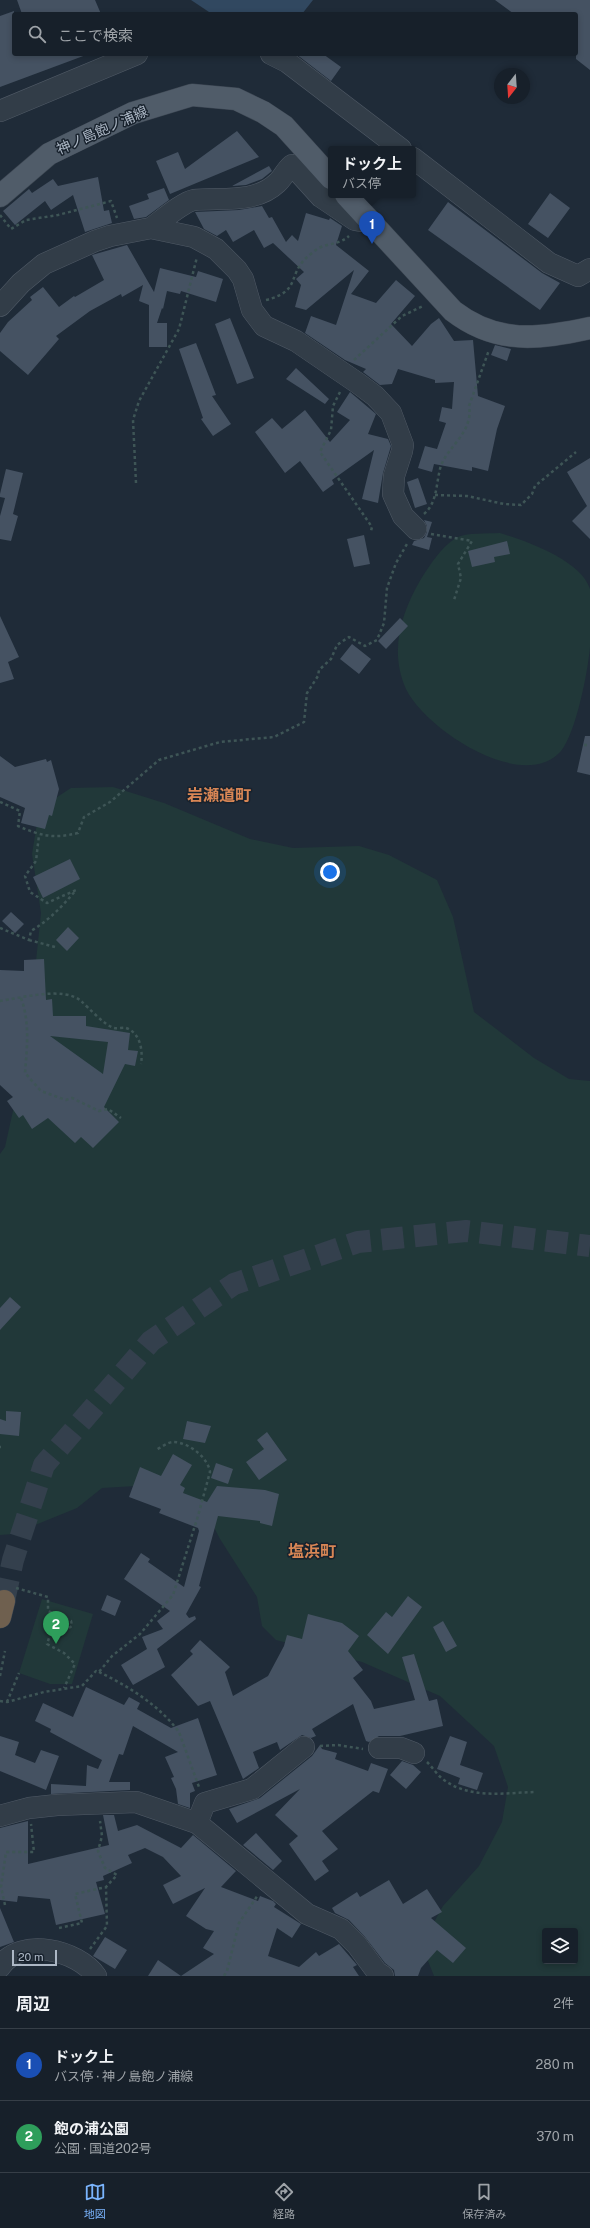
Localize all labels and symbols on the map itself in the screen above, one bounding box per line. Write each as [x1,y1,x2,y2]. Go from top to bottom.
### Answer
north arrow [494,68,530,104]
street label: 神ノ島飽ノ浦線 [54,103,150,157]
pin: 1 [359,211,385,244]
district label: 岩瀬道町 [187,786,251,805]
your location [320,862,340,882]
district label: 塩浜町 [288,1542,336,1561]
pin: 2 [43,1611,69,1644]
scale bar [12,1948,57,1967]

